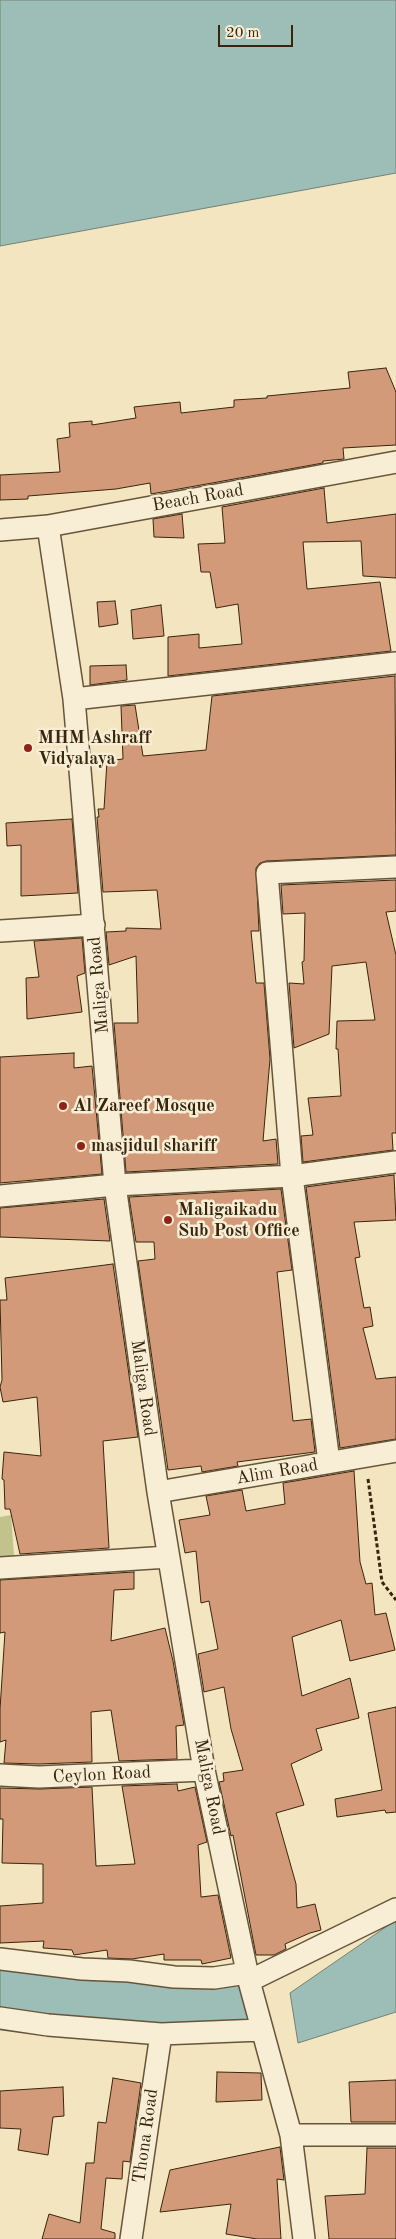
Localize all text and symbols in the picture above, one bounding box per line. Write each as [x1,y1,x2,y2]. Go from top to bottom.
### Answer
scale bar [221,15,296,47]
text: 20 m [226,26,260,41]
street label: Beach Road [151,479,245,517]
place label: MHM Ashraff Vidyalaya [38,727,151,770]
marker: MHM Ashraff Vidyalaya [22,742,34,754]
street label: Maliga Road [84,936,114,1034]
place label: Al Zareef Mosque [73,1095,215,1117]
marker: Al Zareef Mosque [57,1100,69,1112]
place label: masjidul shariff [91,1135,216,1157]
marker: masjidul shariff [75,1140,87,1152]
place label: Maligaikadu Sub Post Office [178,1199,300,1242]
marker: Maligaikadu Sub Post Office [162,1214,174,1226]
street label: Maliga Road [126,1338,160,1438]
street label: Alim Road [234,1454,320,1490]
street label: Maliga Road [189,1737,229,1837]
street label: Ceylon Road [52,1762,152,1788]
street label: Thona Road [129,2087,163,2185]

